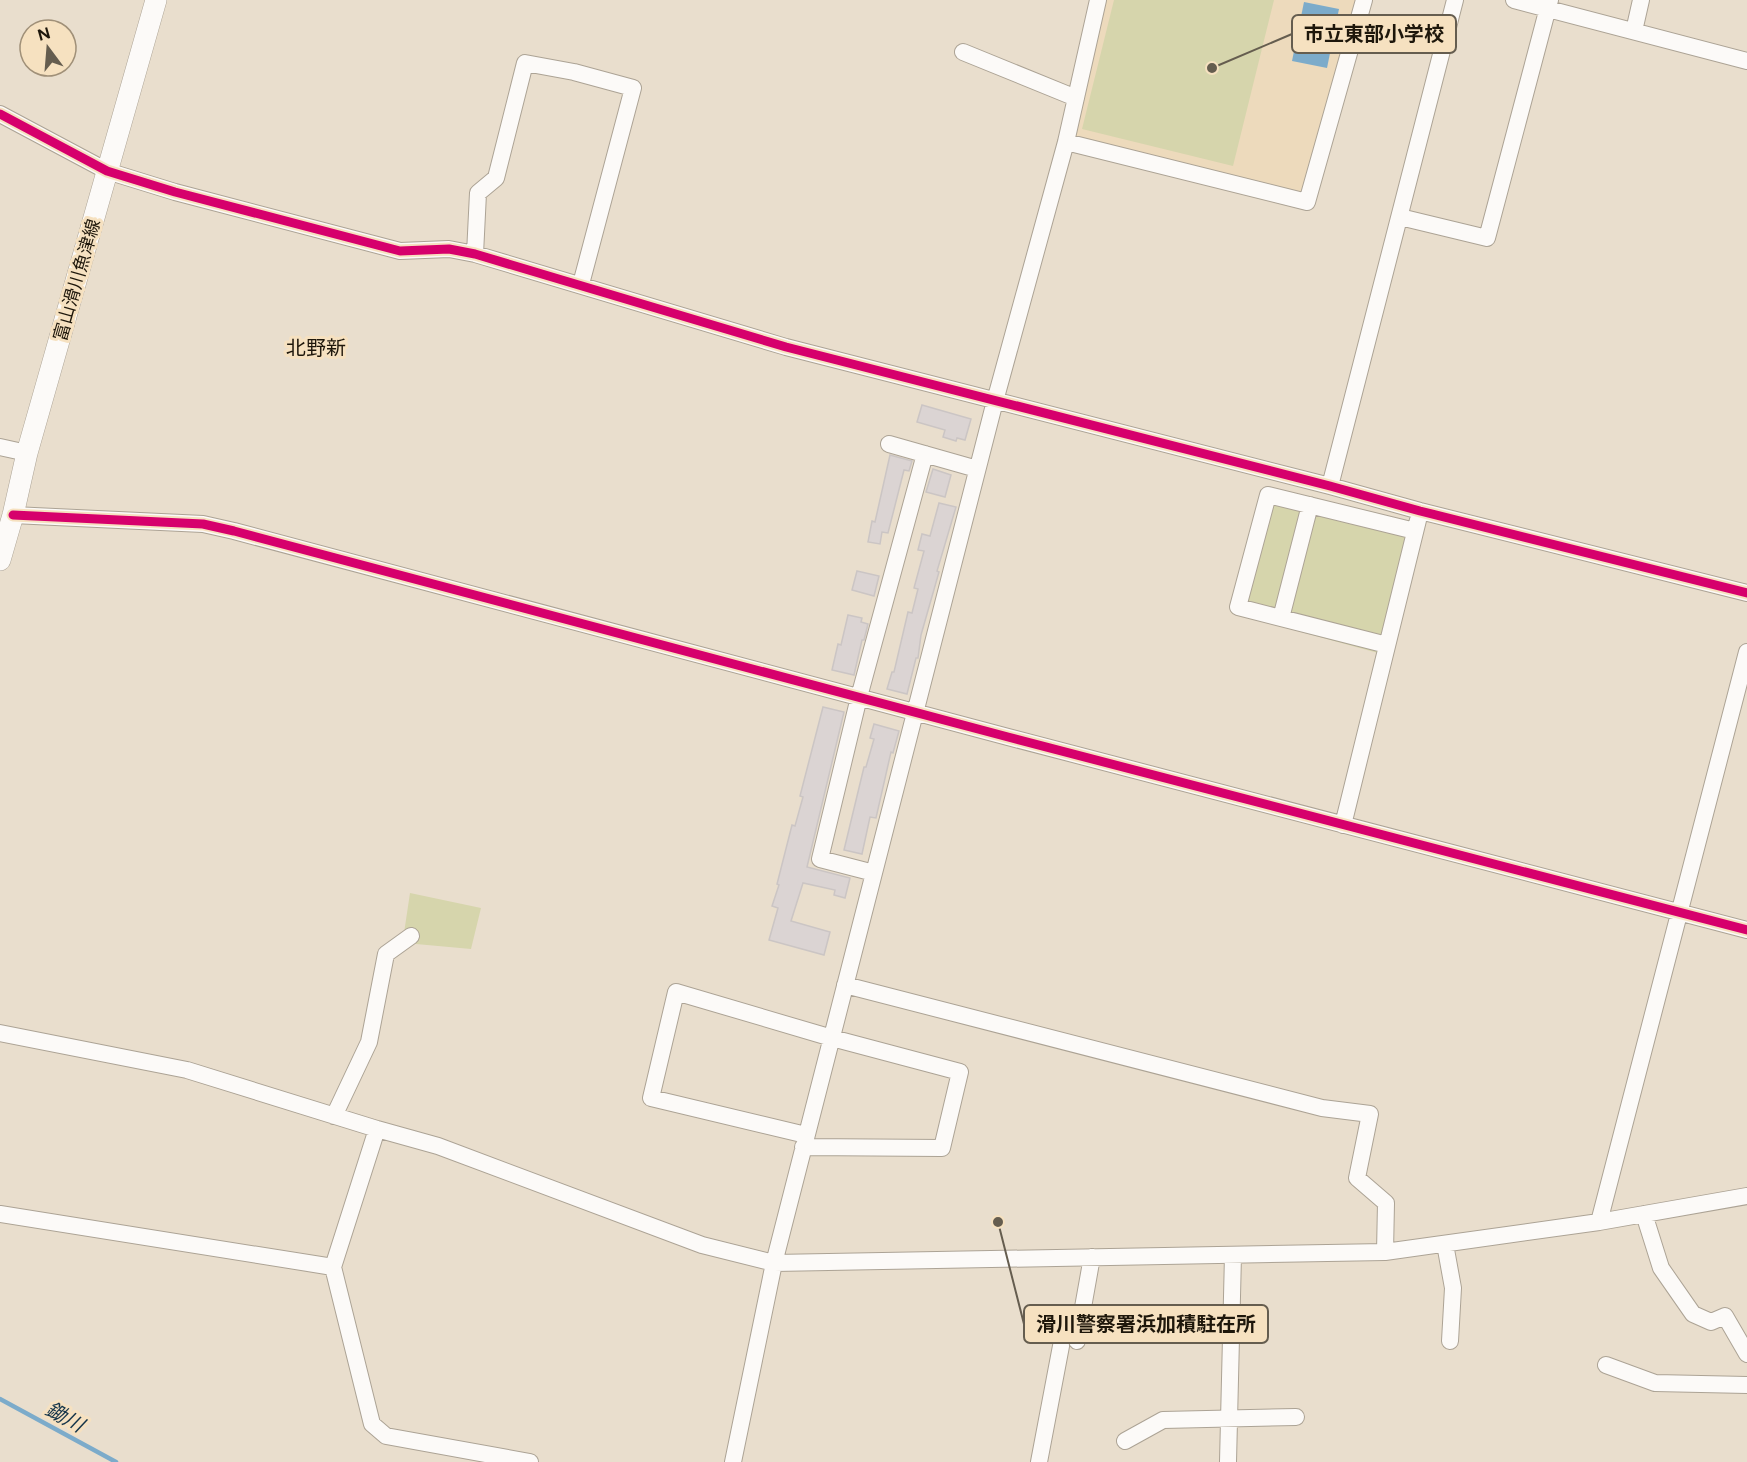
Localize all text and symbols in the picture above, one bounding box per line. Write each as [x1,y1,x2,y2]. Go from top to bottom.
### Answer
callout: 市立東部小学校 [1292,15,1456,53]
north arrow [18,18,78,78]
text: 市立東部小学校 [1304,22,1444,46]
text: N [35,23,53,45]
street label: 富山滑川魚津線 [49,216,105,344]
district label: 北野新 [286,336,346,360]
callout: 滑川警察署浜加積駐在所 [1024,1305,1268,1343]
text: 滑川警察署浜加積駐在所 [1036,1312,1256,1336]
water label: 鋤川 [42,1397,90,1438]

